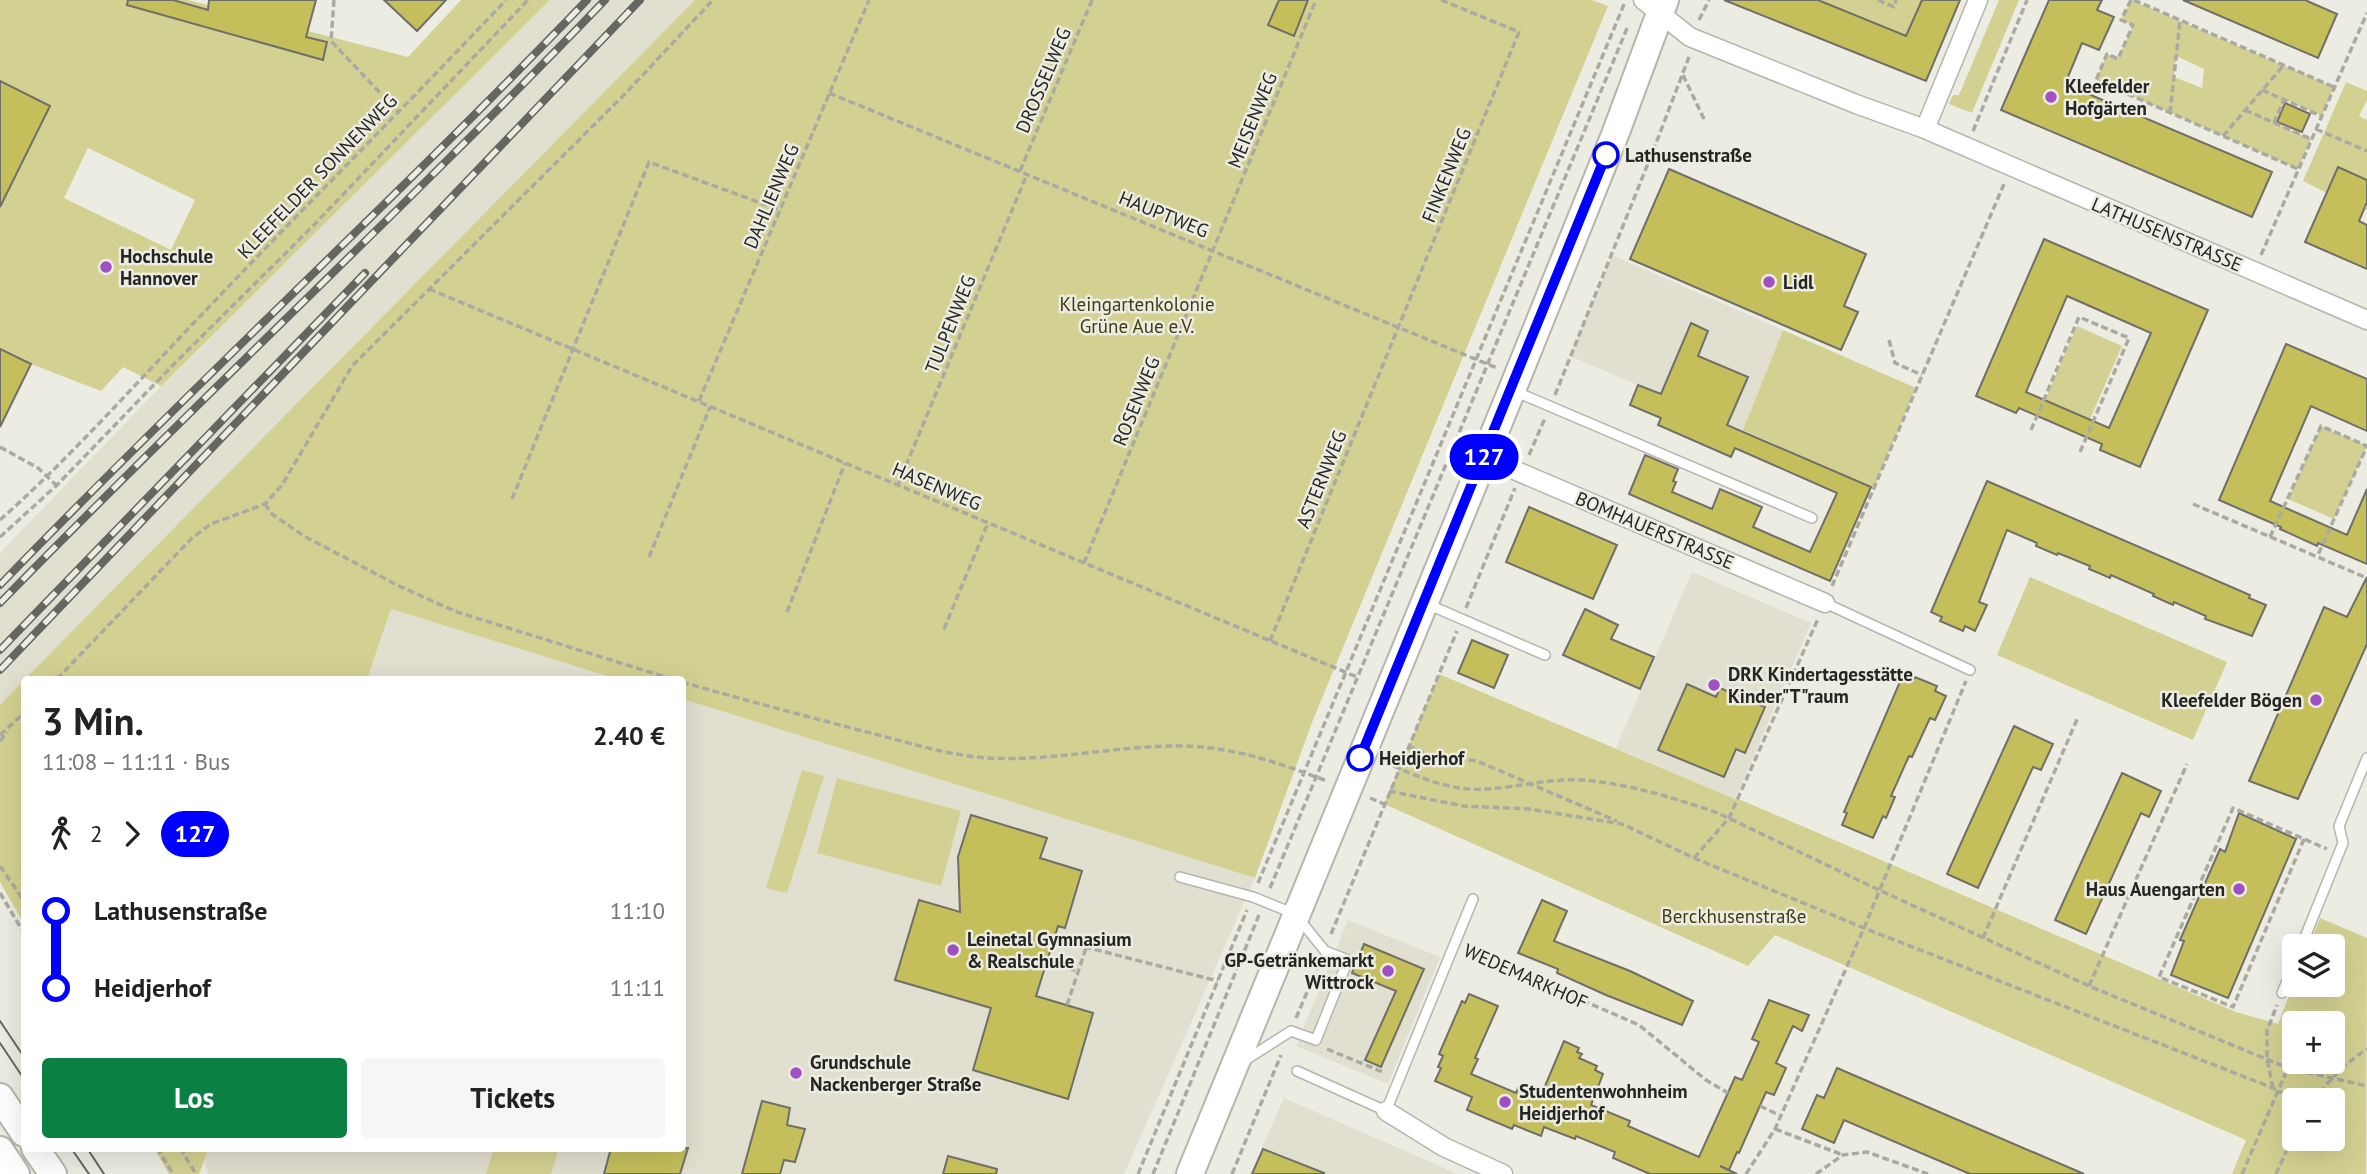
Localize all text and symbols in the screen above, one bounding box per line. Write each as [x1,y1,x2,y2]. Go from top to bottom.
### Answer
street label: DROSSELWEG [1010,24,1076,136]
street label: MEISENWEG [1222,69,1282,171]
place label: Kleefelder Hofgärten [2065,74,2150,120]
street label: KLEEFELDER SONNENWEG [232,89,402,263]
marker: Kleefelder Hofgärten [2043,89,2059,105]
street label: FINKENWEG [1416,124,1476,226]
street label: DAHLIENWEG [738,140,804,252]
marker: Lathusenstraße [1593,142,1619,168]
place label: Lathusenstraße [1625,143,1752,167]
street label: HAUPTWEG [1116,185,1212,243]
street label: LATHUSENSTRASSE [2088,191,2246,277]
place label: Hochschule Hannover [120,244,213,290]
marker: Hochschule Hannover [98,259,114,275]
place label: Lidl [1783,270,1814,294]
street label: TULPENWEG [919,271,981,377]
marker: Lidl [1761,274,1777,290]
park label: Kleingartenkolonie Grüne Aue e.V. [1059,292,1215,338]
street label: ROSENWEG [1107,353,1165,449]
street label: ASTERNWEG [1290,426,1352,532]
line badge: 127 [1444,434,1524,480]
text: 127 [1464,441,1504,472]
street label: HASENWEG [889,456,985,516]
street label: BOMHAUERSTRASSE [1572,486,1738,574]
place label: DRK Kindertagesstätte Kinder"T"raum [1728,662,1913,708]
marker: DRK Kindertagesstätte Kinder"T"raum [1706,677,1722,693]
place label: Kleefelder Bögen [2161,688,2302,712]
marker: Kleefelder Bögen [2308,692,2324,708]
text: 3 Min. [42,696,144,745]
text: 2.40 € [593,719,665,752]
marker: Heidjerhof [1347,745,1373,771]
place label: Heidjerhof [1379,746,1466,770]
text: 11:08 – 11:11 · Bus [42,747,230,776]
icon: walk [42,815,80,853]
icon: forward [113,815,151,853]
text: 127 [175,818,215,849]
text: 2 [90,819,103,848]
place label: Haus Auengarten [2086,877,2225,901]
marker: Haus Auengarten [2231,881,2247,897]
text: Lathusenstraße [94,894,268,927]
text: 11:10 [610,896,665,925]
park label: Berckhusenstraße [1662,904,1806,928]
place label: Leinetal Gymnasium & Realschule [967,927,1131,973]
map controls [2282,934,2345,1151]
button: layers [2282,934,2345,997]
street label: WEDEMARKHOF [1460,938,1592,1014]
marker: Leinetal Gymnasium & Realschule [945,942,961,958]
place label: GP-Getränkemarkt Wittrock [1225,948,1375,994]
marker: GP-Getränkemarkt Wittrock [1380,963,1396,979]
text: Heidjerhof [94,971,211,1004]
text: 11:11 [610,973,665,1002]
button: + [2282,1011,2345,1074]
place label: Grundschule Nackenberger Straße [810,1050,981,1096]
button: Los [42,1058,347,1138]
button: Tickets [361,1058,665,1138]
marker: Grundschule Nackenberger Straße [788,1065,804,1081]
place label: Studentenwohnheim Heidjerhof [1519,1079,1688,1125]
button: − [2282,1088,2345,1151]
marker: Studentenwohnheim Heidjerhof [1497,1094,1513,1110]

